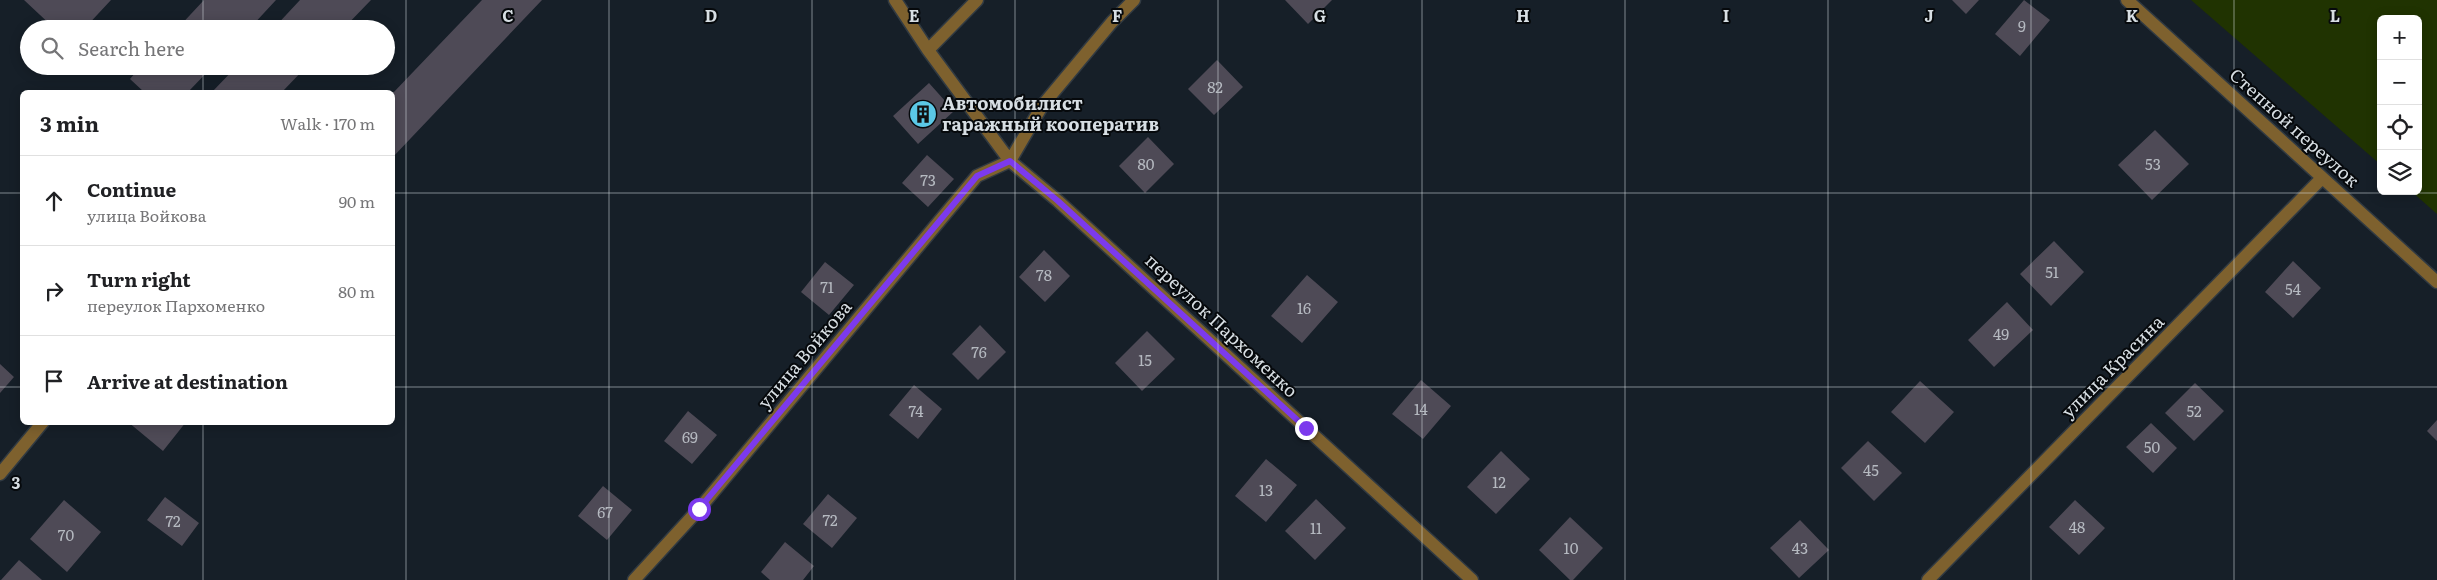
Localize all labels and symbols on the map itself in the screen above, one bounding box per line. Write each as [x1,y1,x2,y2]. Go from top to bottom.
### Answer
text: C [502,3,514,27]
text: D [705,3,717,27]
text: E [909,3,920,27]
text: F [1112,3,1122,27]
text: G [1314,3,1326,27]
text: H [1516,3,1530,27]
text: I [1723,3,1729,27]
text: J [1924,3,1934,27]
text: K [2126,3,2139,27]
text: L [2330,3,2340,27]
house number: 9 [2018,14,2026,37]
street label: Степной переулок [2224,61,2366,193]
house number: 82 [1207,75,1223,98]
place label: Автомобилист гаражный кооператив [942,89,1159,137]
building icon: Автомобилист гаражный кооператив [908,99,938,129]
house number: 80 [1138,152,1155,175]
house number: 53 [2145,152,2161,175]
house number: 73 [920,168,936,191]
street label: переулок Пархоменко [1140,247,1304,403]
house number: 51 [2045,260,2059,283]
house number: 78 [1036,263,1052,286]
house number: 71 [820,275,834,298]
house number: 54 [2285,277,2301,300]
street label: улица Войкова [750,294,858,414]
house number: 16 [1297,296,1311,319]
street label: улица Красина [2054,308,2170,424]
house number: 49 [1993,322,2009,345]
house number: 76 [971,340,987,363]
house number: 15 [1138,348,1152,371]
house number: 14 [1414,397,1428,420]
house number: 74 [909,399,923,422]
house number: 52 [2186,399,2202,422]
route end [1295,417,1318,440]
house number: 69 [682,425,698,448]
house number: 50 [2144,435,2160,458]
house number: 45 [1863,458,1879,481]
text: 3 [12,470,21,494]
house number: 12 [1492,470,1506,493]
house number: 13 [1259,478,1273,501]
route start [688,498,711,521]
house number: 67 [597,500,613,523]
house number: 72 [822,508,838,531]
house number: 72 [165,509,181,532]
house number: 48 [2069,515,2085,538]
house number: 11 [1310,516,1322,539]
house number: 70 [58,523,74,546]
house number: 10 [1564,536,1579,559]
house number: 43 [1792,536,1808,559]

